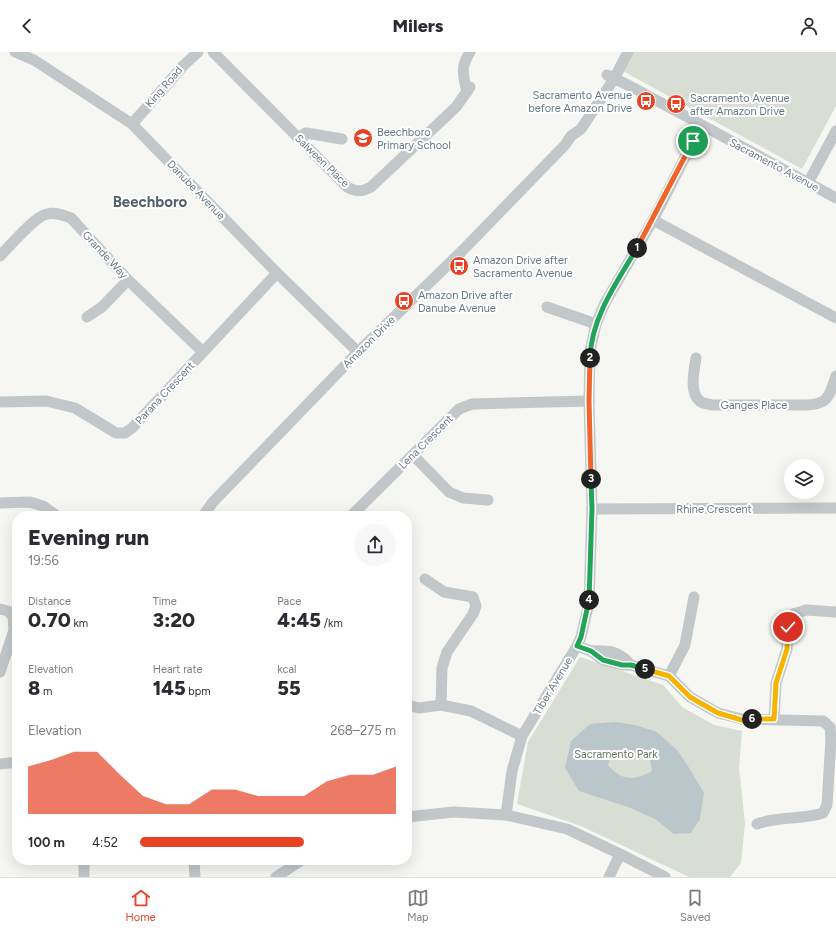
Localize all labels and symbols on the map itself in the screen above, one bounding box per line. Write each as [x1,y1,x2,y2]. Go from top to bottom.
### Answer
street label: King Road [143,64,185,110]
place label: Sacramento Avenue before Amazon Drive [528,89,632,115]
bus stop icon: Sacramento Avenue before Amazon Drive [635,90,657,112]
place label: Sacramento Avenue after Amazon Drive [690,92,790,118]
bus stop icon: Sacramento Avenue after Amazon Drive [665,93,687,115]
pin [676,124,710,158]
place label: Beechboro Primary School [377,126,451,152]
school or university icon: Beechboro Primary School [352,127,374,149]
street label: Salween Place [292,132,352,190]
street label: Sacramento Avenue [727,136,821,194]
street label: Danube Avenue [164,157,228,223]
district label: Beechboro [113,193,188,211]
street label: Grande Way [80,228,131,282]
pin: 1 [627,238,647,258]
place label: Amazon Drive after Sacramento Avenue [473,254,573,280]
bus stop icon: Amazon Drive after Sacramento Avenue [448,255,470,277]
place label: Amazon Drive after Danube Avenue [418,289,513,315]
bus stop icon: Amazon Drive after Danube Avenue [393,290,415,312]
street label: Amazon Drive [340,313,398,371]
pin: 2 [580,348,600,368]
street label: Parana Crescent [133,359,197,427]
street label: Ganges Place [721,399,787,412]
street label: Lena Crescent [396,412,456,472]
pin: 3 [581,469,601,489]
street label: Rhine Crescent [676,503,752,516]
pin: 4 [579,590,599,610]
pin [771,610,805,644]
street label: Tiber Avenue [531,655,575,717]
pin: 5 [635,659,655,679]
pin: 6 [742,709,762,729]
park label: Sacramento Park [574,748,658,761]

